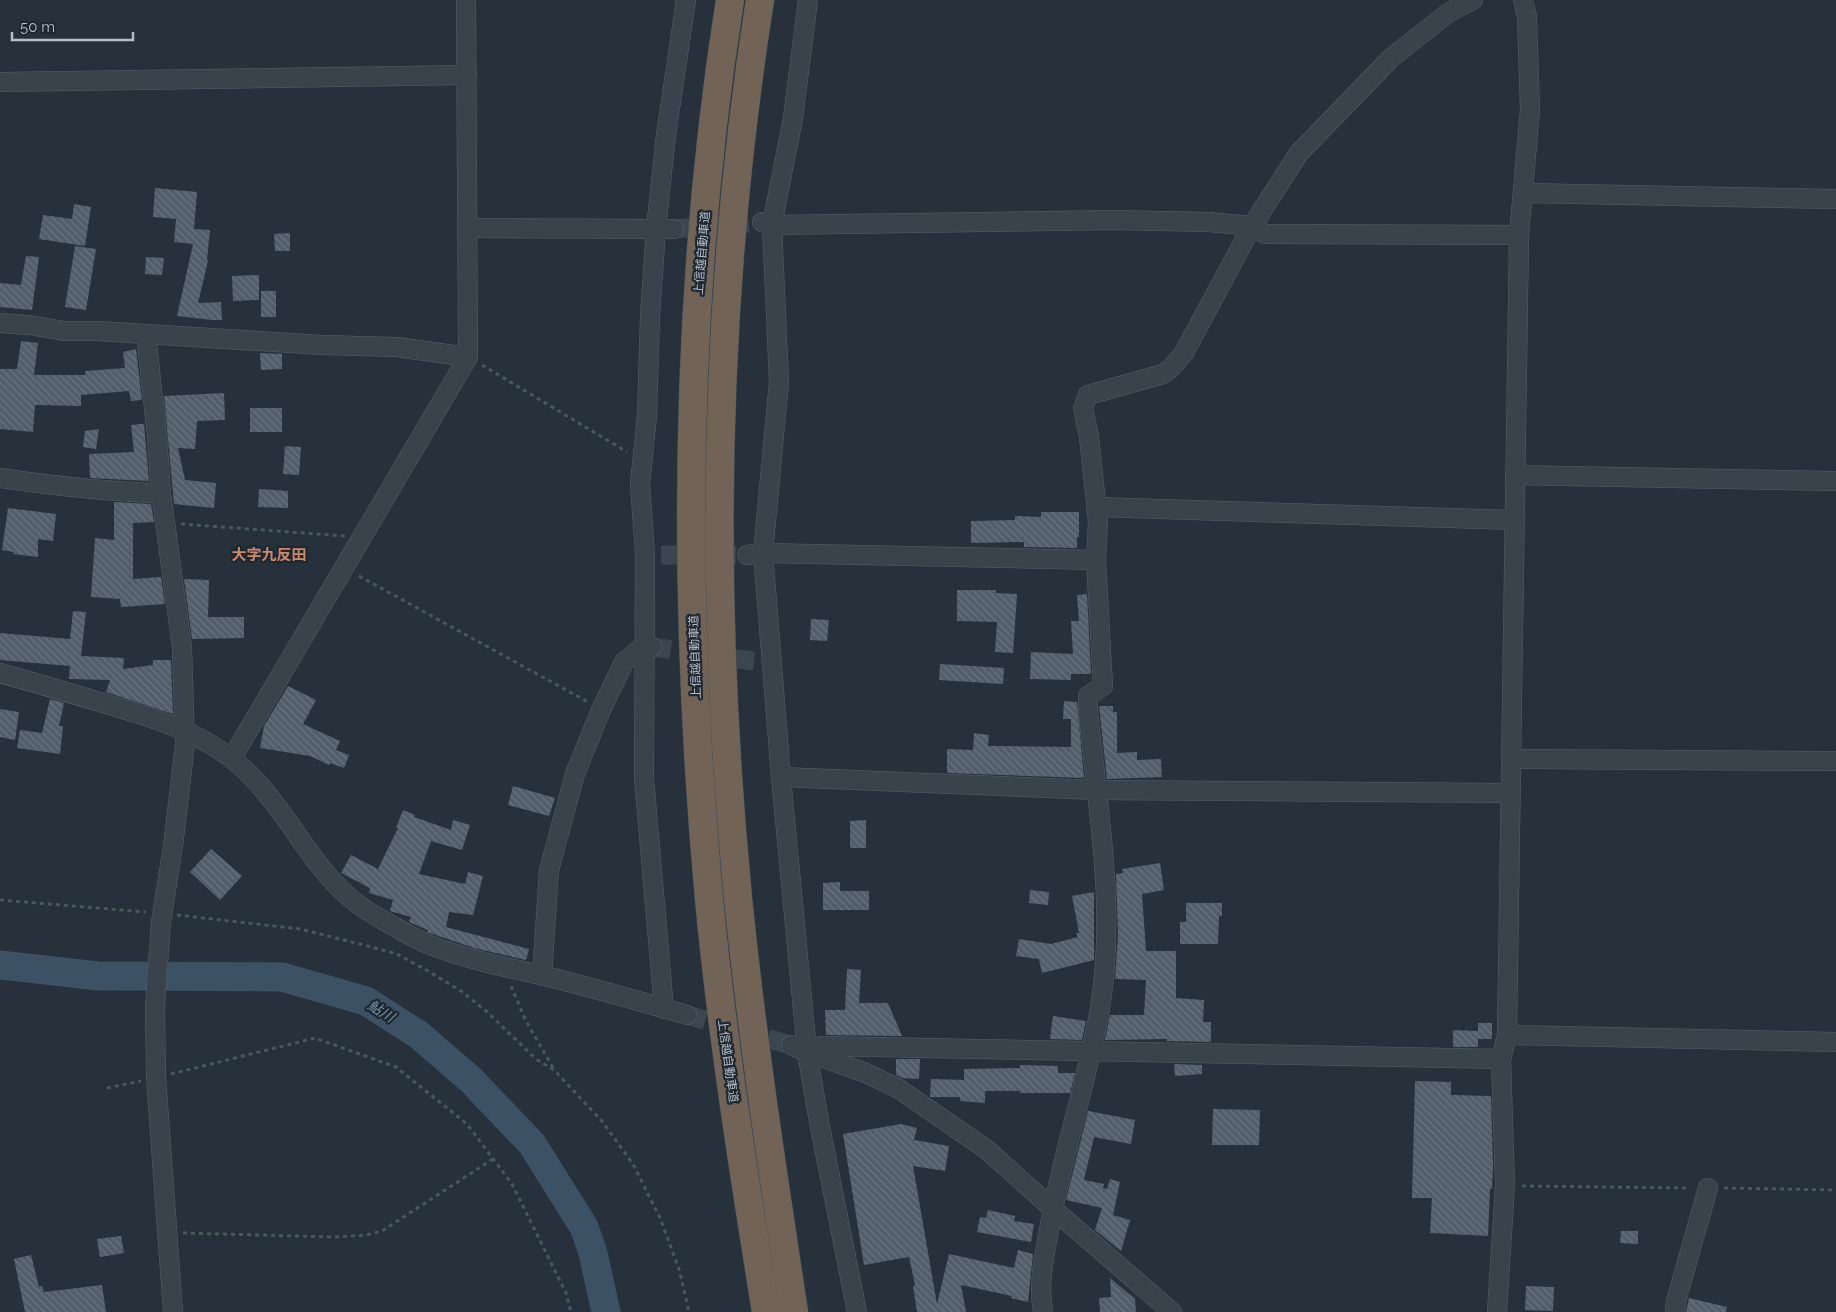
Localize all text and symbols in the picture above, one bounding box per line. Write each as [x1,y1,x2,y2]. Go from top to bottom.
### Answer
scale bar [12,10,134,42]
text: 50 m [20,18,55,36]
street label: 上信越自動車道 [691,211,713,295]
district label: 大字九反田 [231,546,307,564]
street label: 上信越自動車道 [687,615,703,699]
water label: 鮎川 [365,997,399,1026]
street label: 上信越自動車道 [715,1018,741,1104]

